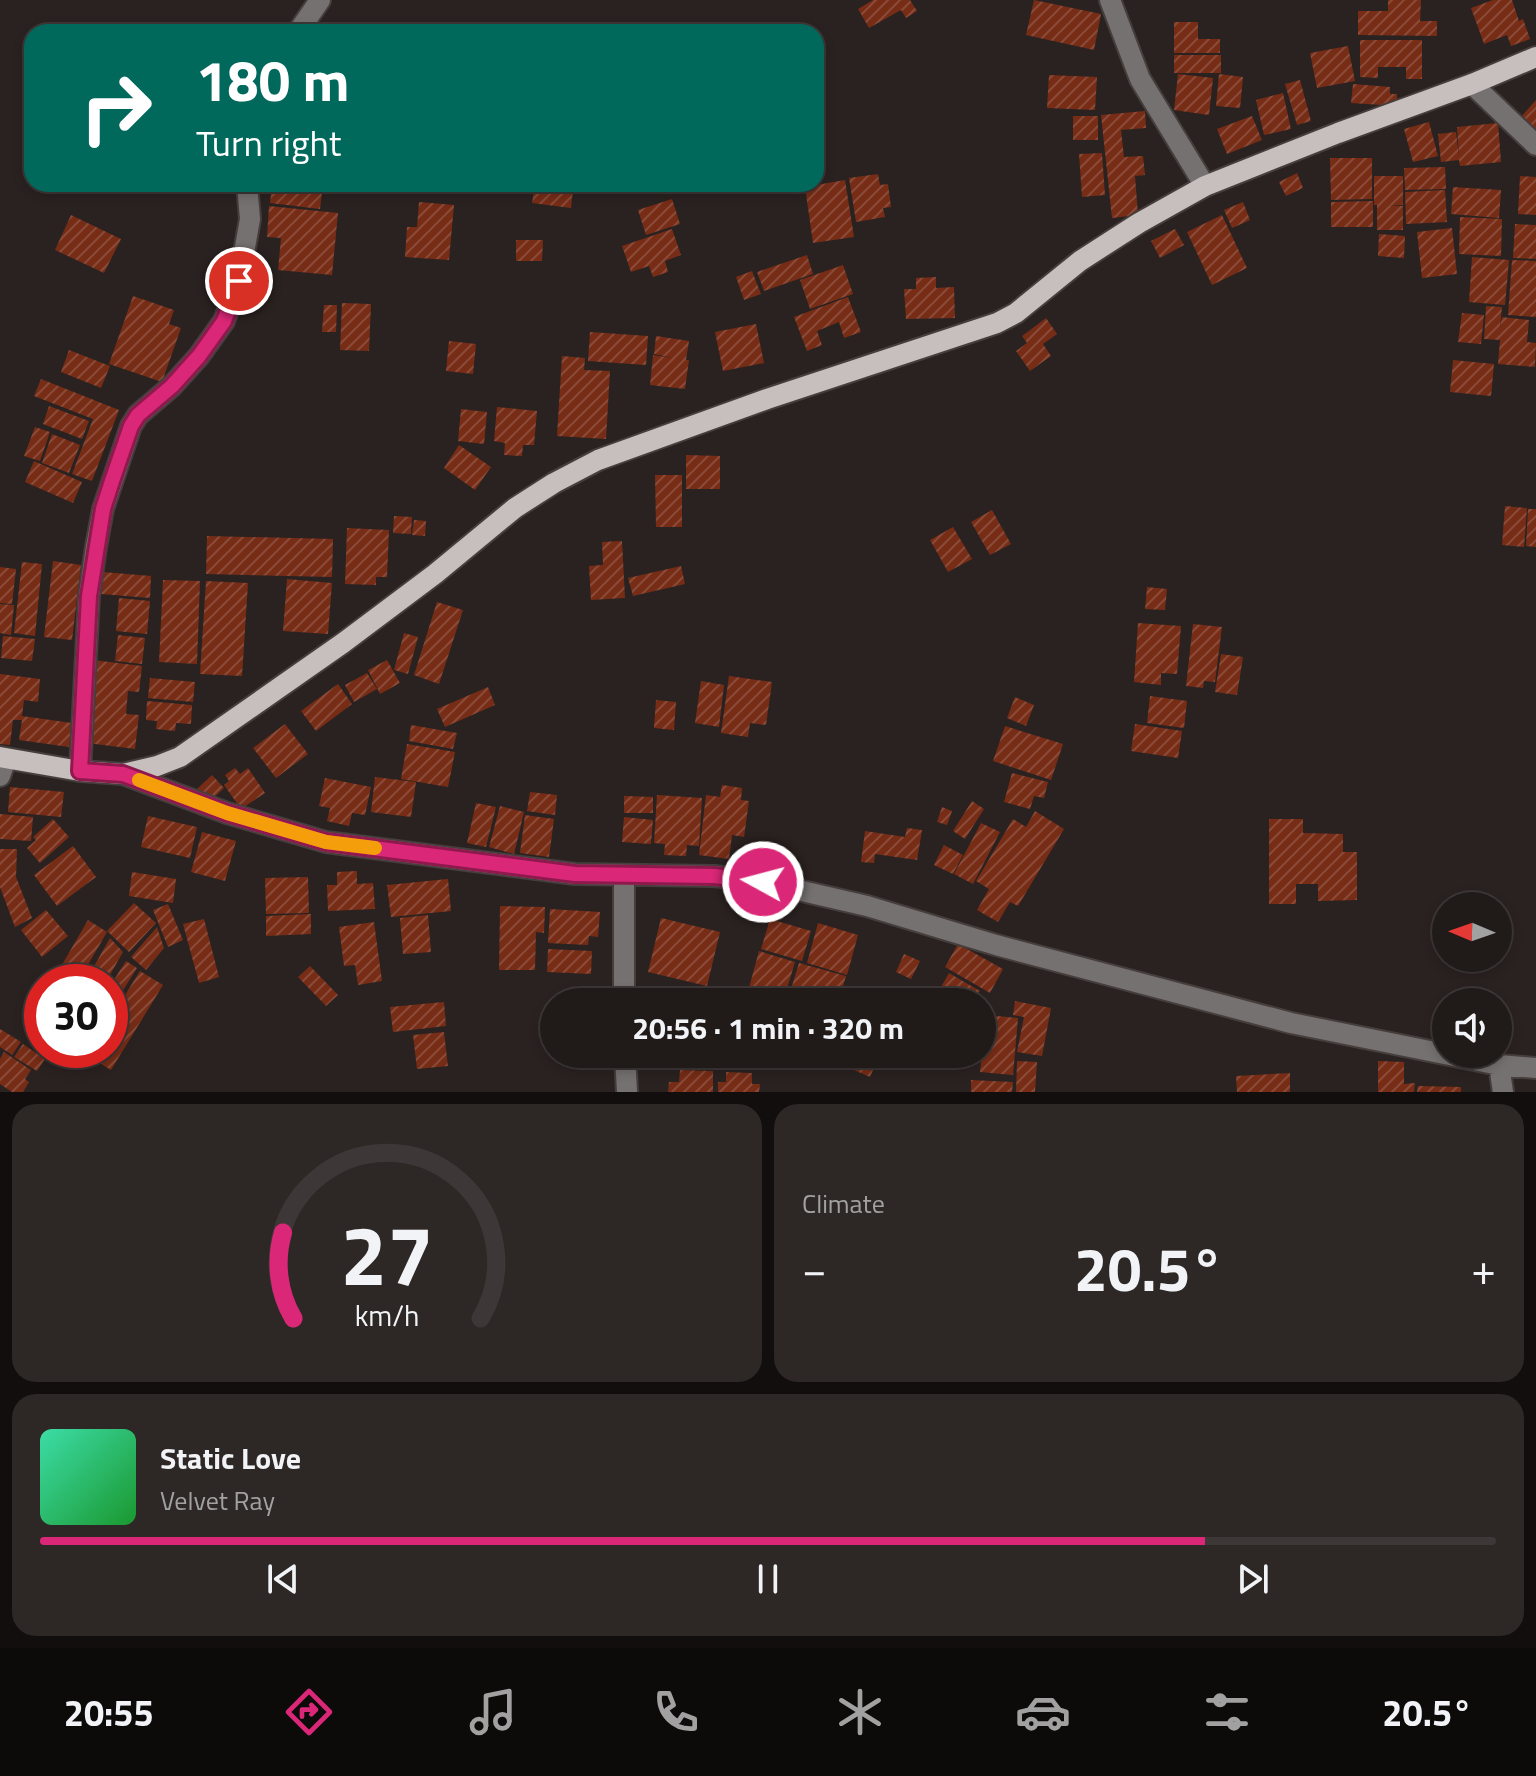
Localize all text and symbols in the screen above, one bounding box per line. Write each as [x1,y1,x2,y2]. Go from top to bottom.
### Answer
text: 180 m [196,38,349,123]
icon: right [64,56,168,160]
text: Turn right [196,115,341,170]
pin [205,247,273,315]
icon: arrive [217,259,261,303]
position arrow [721,840,805,924]
north arrow [1432,892,1512,972]
map controls [1432,892,1512,1068]
speed limit sign: 30 [24,964,128,1068]
button: sound [1432,988,1512,1068]
text: 20:56 · 1 min · 320 m [632,1005,904,1051]
text: Climate [802,1184,885,1223]
text: 27 [340,1191,434,1317]
text: 20.5° [1074,1223,1224,1314]
text: − [802,1235,827,1302]
text: + [1471,1235,1496,1302]
text: km/h [355,1294,419,1337]
text: Static Love [160,1435,301,1481]
text: Velvet Ray [160,1481,275,1520]
icon: previous [261,1557,305,1601]
icon: pause [746,1557,790,1601]
icon: next [1231,1557,1275,1601]
icon: directions [281,1684,337,1740]
icon: music [465,1684,521,1740]
icon: phone [648,1684,704,1740]
icon: climate [832,1684,888,1740]
icon: car [1015,1684,1071,1740]
icon: filters [1199,1684,1255,1740]
text: 20:55 [64,1685,154,1740]
text: 20.5° [1382,1685,1472,1740]

